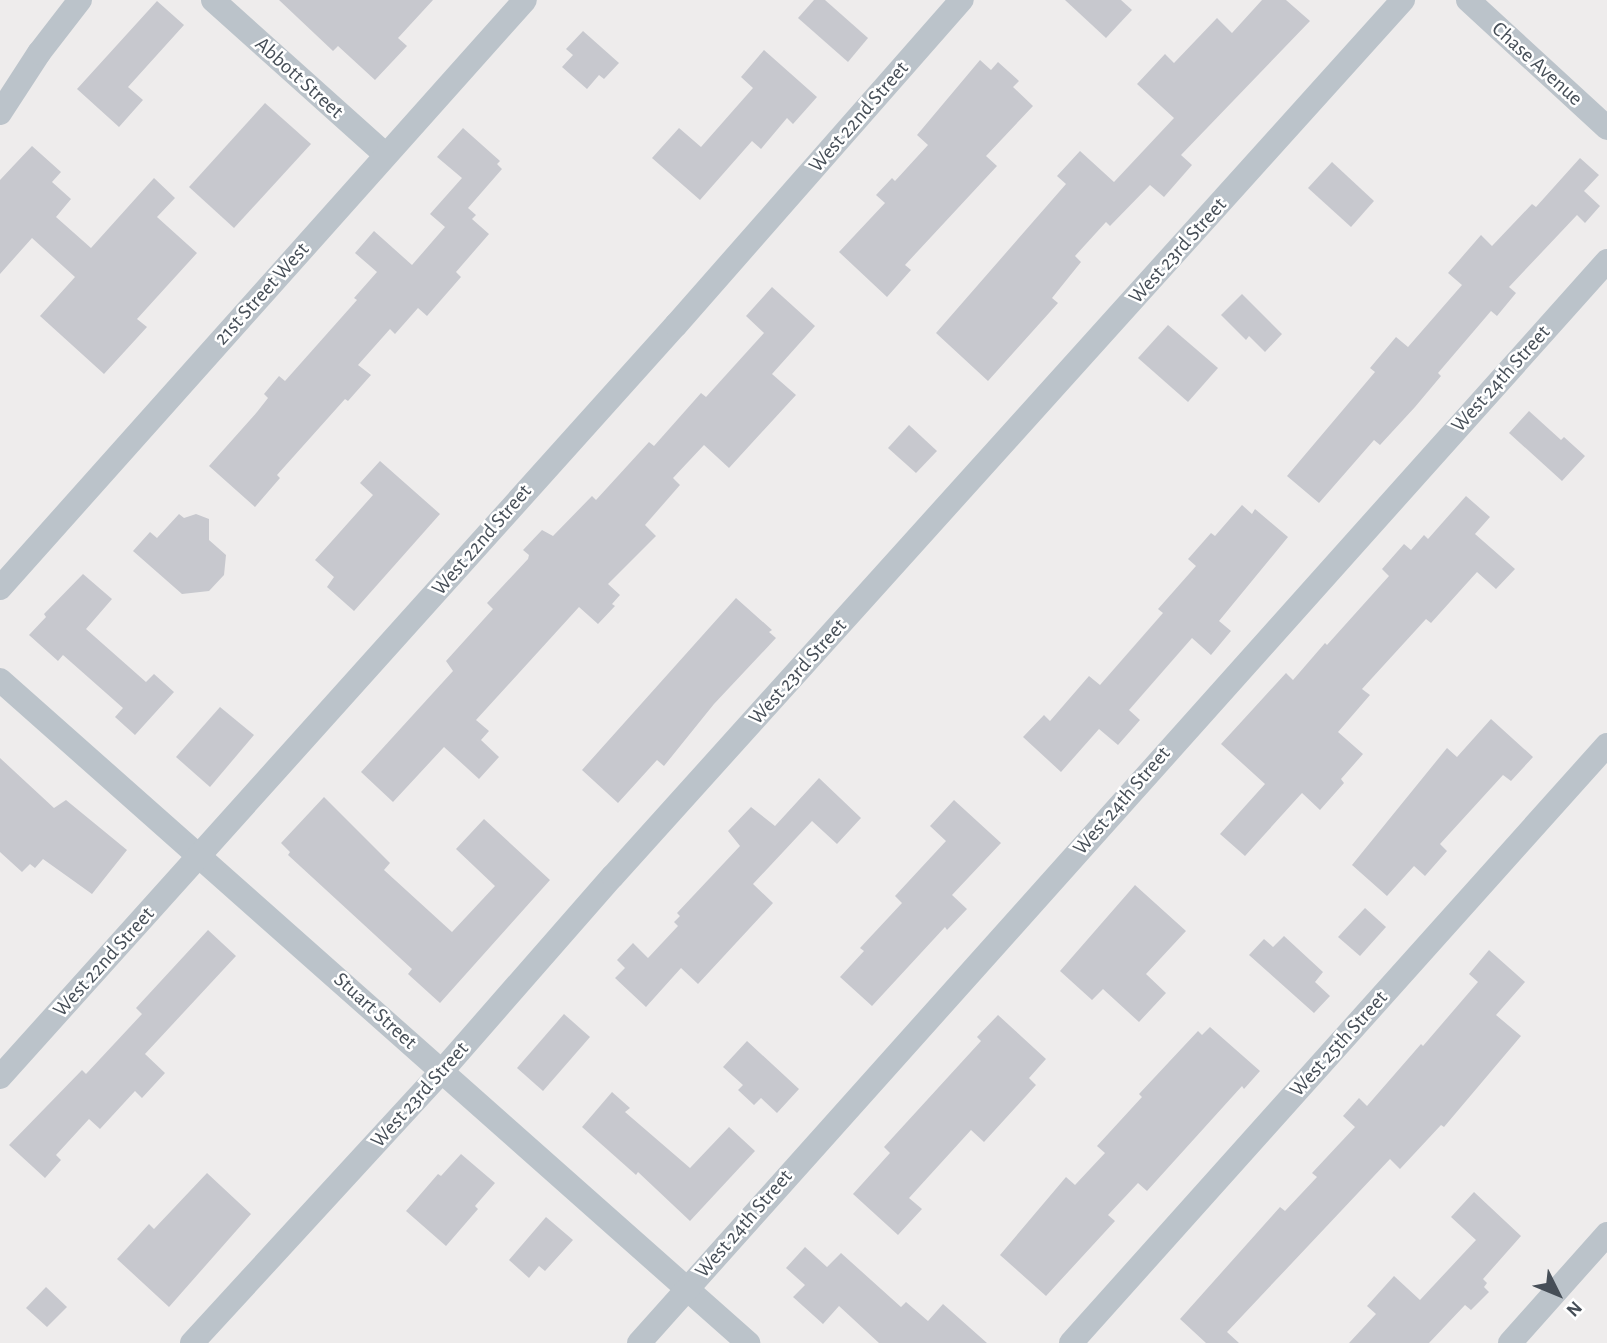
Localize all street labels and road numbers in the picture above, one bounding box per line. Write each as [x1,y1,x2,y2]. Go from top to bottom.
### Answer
street label: Chase Avenue [1486,17,1588,111]
street label: Abbott Street [250,32,348,124]
street label: West 22nd Street [804,56,914,178]
street label: West 23rd Street [1124,193,1232,309]
street label: 21st Street West [209,237,315,351]
street label: West 24th Street [1446,320,1556,438]
street label: West 22nd Street [427,479,537,601]
street label: West 23rd Street [744,614,852,730]
street label: West 24th Street [1068,742,1176,860]
street label: West 22nd Street [48,902,160,1022]
street label: Stuart Street [328,967,422,1055]
street label: West 25th Street [1285,986,1393,1102]
street label: West 23rd Street [366,1037,474,1153]
street label: West 24th Street [690,1165,798,1283]

